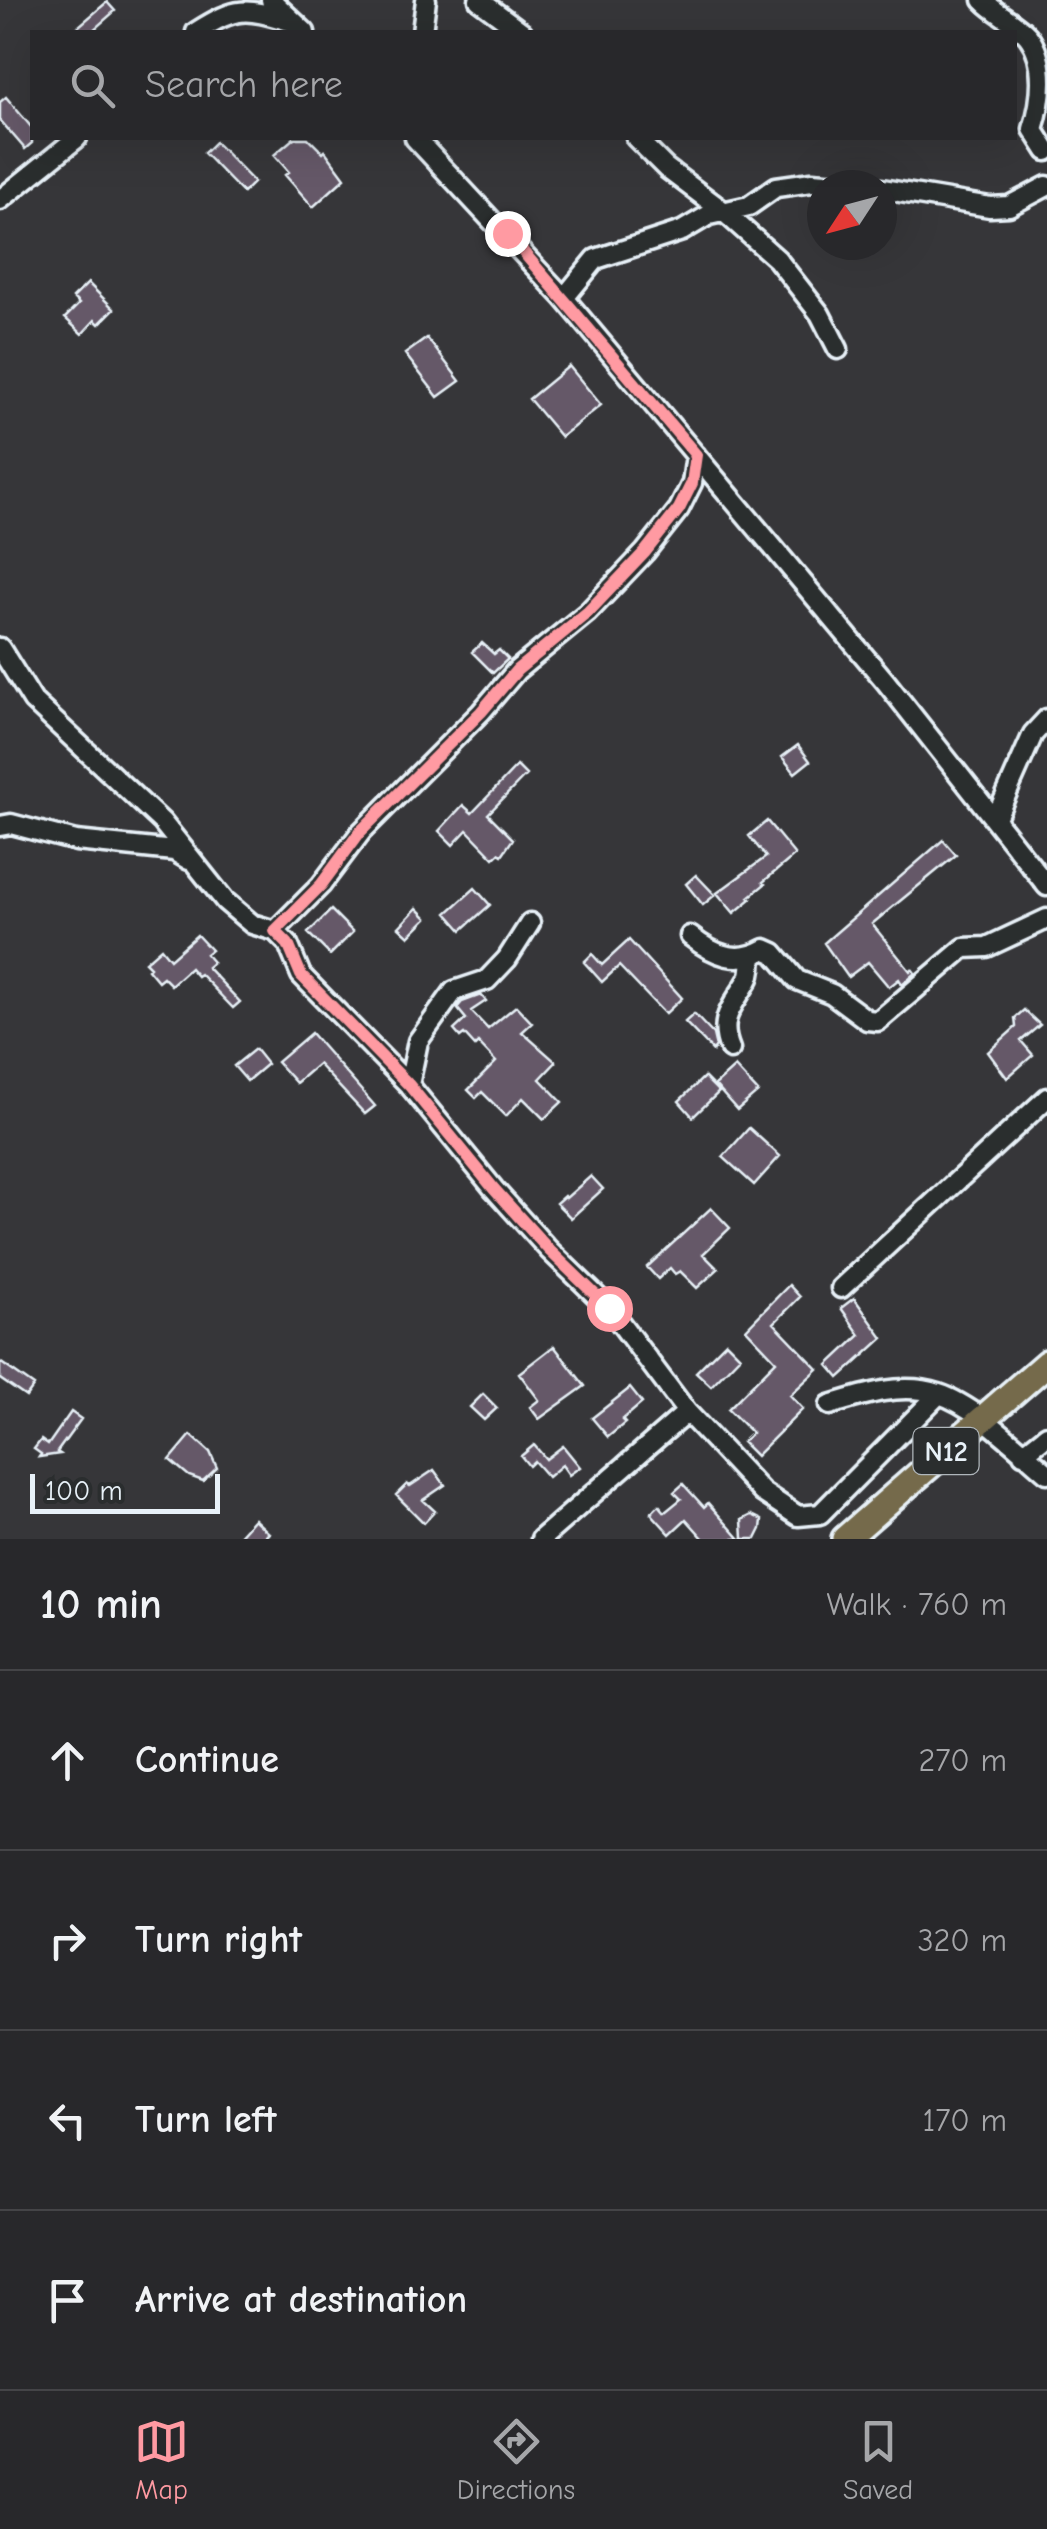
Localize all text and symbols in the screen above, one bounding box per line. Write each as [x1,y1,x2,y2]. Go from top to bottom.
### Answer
search box [30,30,1017,140]
icon: search [65,58,120,113]
text: Search here [145,63,343,107]
north arrow [807,170,897,260]
route end [485,211,531,257]
route start [587,1286,633,1332]
road number: N12 [914,1428,978,1474]
scale bar [30,1469,220,1514]
text: 100 m [45,1475,123,1507]
text: 10 min [40,1580,162,1629]
text: Walk · 760 m [827,1586,1007,1623]
icon: ahead [40,1733,95,1788]
text: Continue [135,1738,279,1782]
text: 270 m [919,1742,1007,1779]
icon: right [40,1913,95,1968]
text: Turn right [135,1918,302,1962]
text: 320 m [917,1922,1007,1959]
icon: left [40,2093,95,2148]
text: Turn left [135,2098,276,2142]
text: 170 m [923,2102,1007,2139]
icon: arrive [40,2273,95,2328]
text: Arrive at destination [135,2278,467,2322]
tab: Map [134,2414,189,2506]
tab: Directions [457,2414,575,2506]
tab: Saved [843,2414,913,2506]

